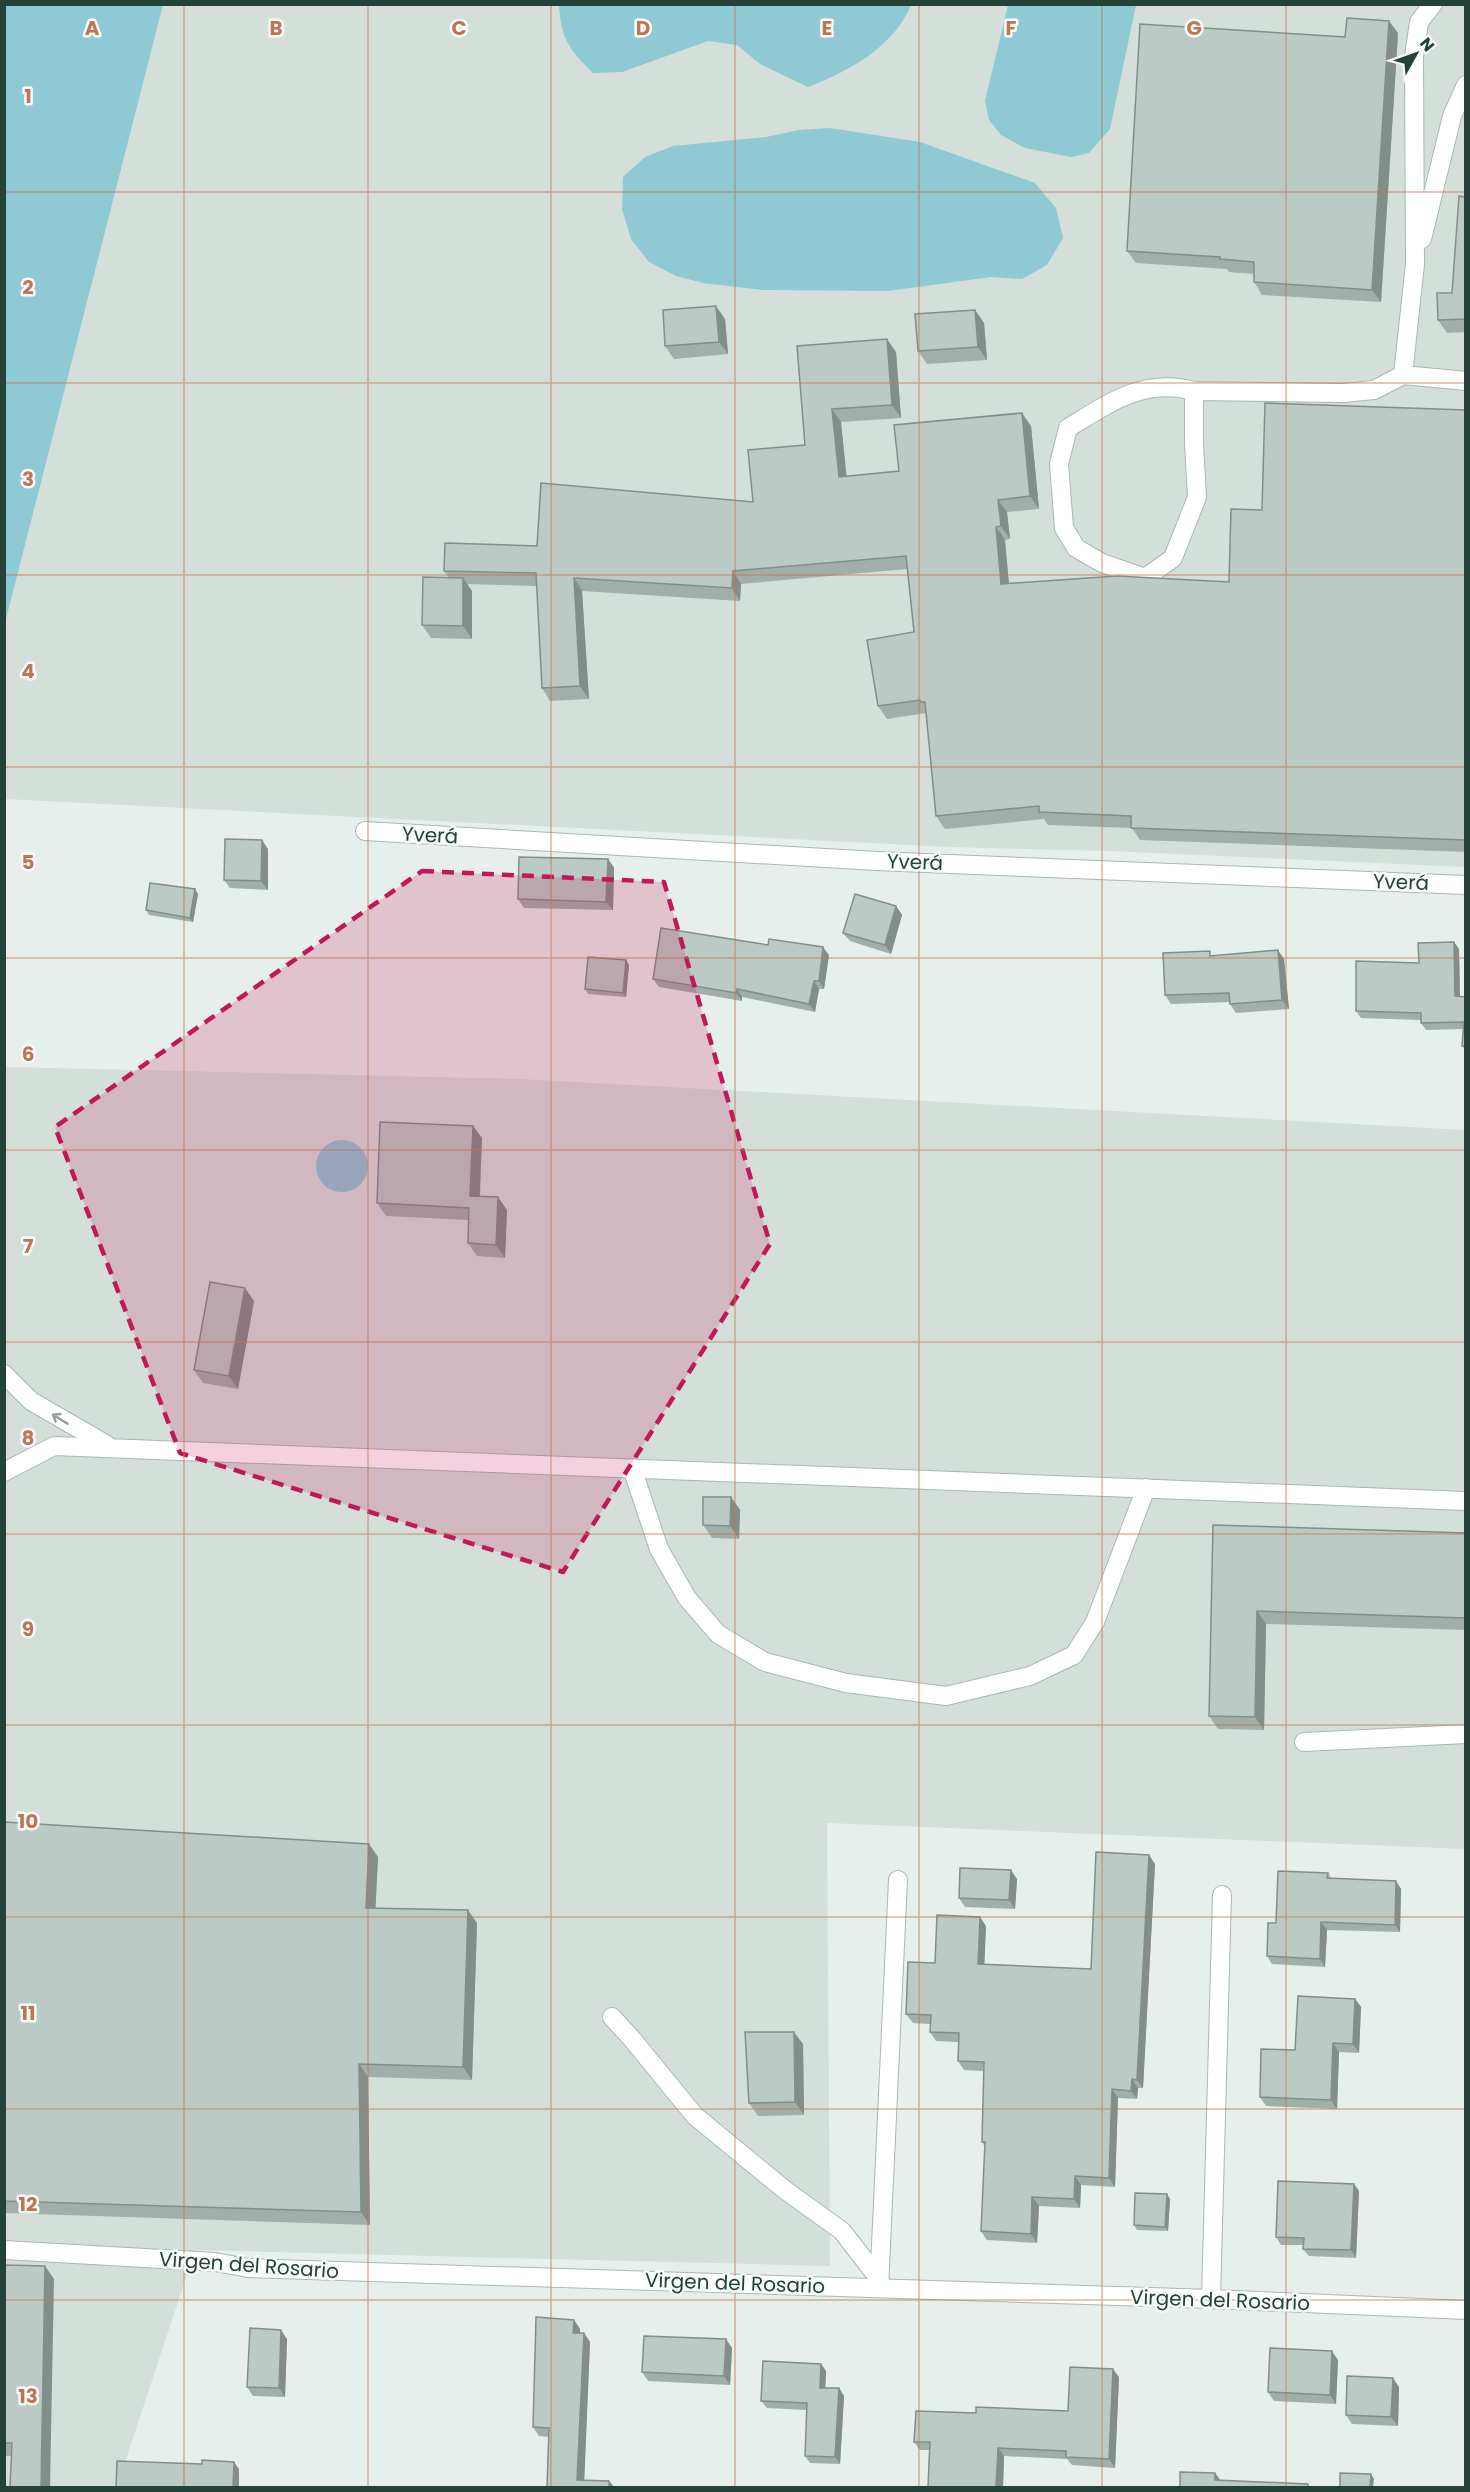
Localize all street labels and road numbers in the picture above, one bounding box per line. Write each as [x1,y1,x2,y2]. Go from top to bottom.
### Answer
street label: Yverá [401,820,459,850]
street label: Yverá [886,847,944,877]
street label: Yverá [1372,867,1430,897]
street label: Virgen del Rosario [158,2245,340,2285]
street label: Virgen del Rosario [644,2266,826,2300]
street label: Virgen del Rosario [1129,2283,1311,2317]

